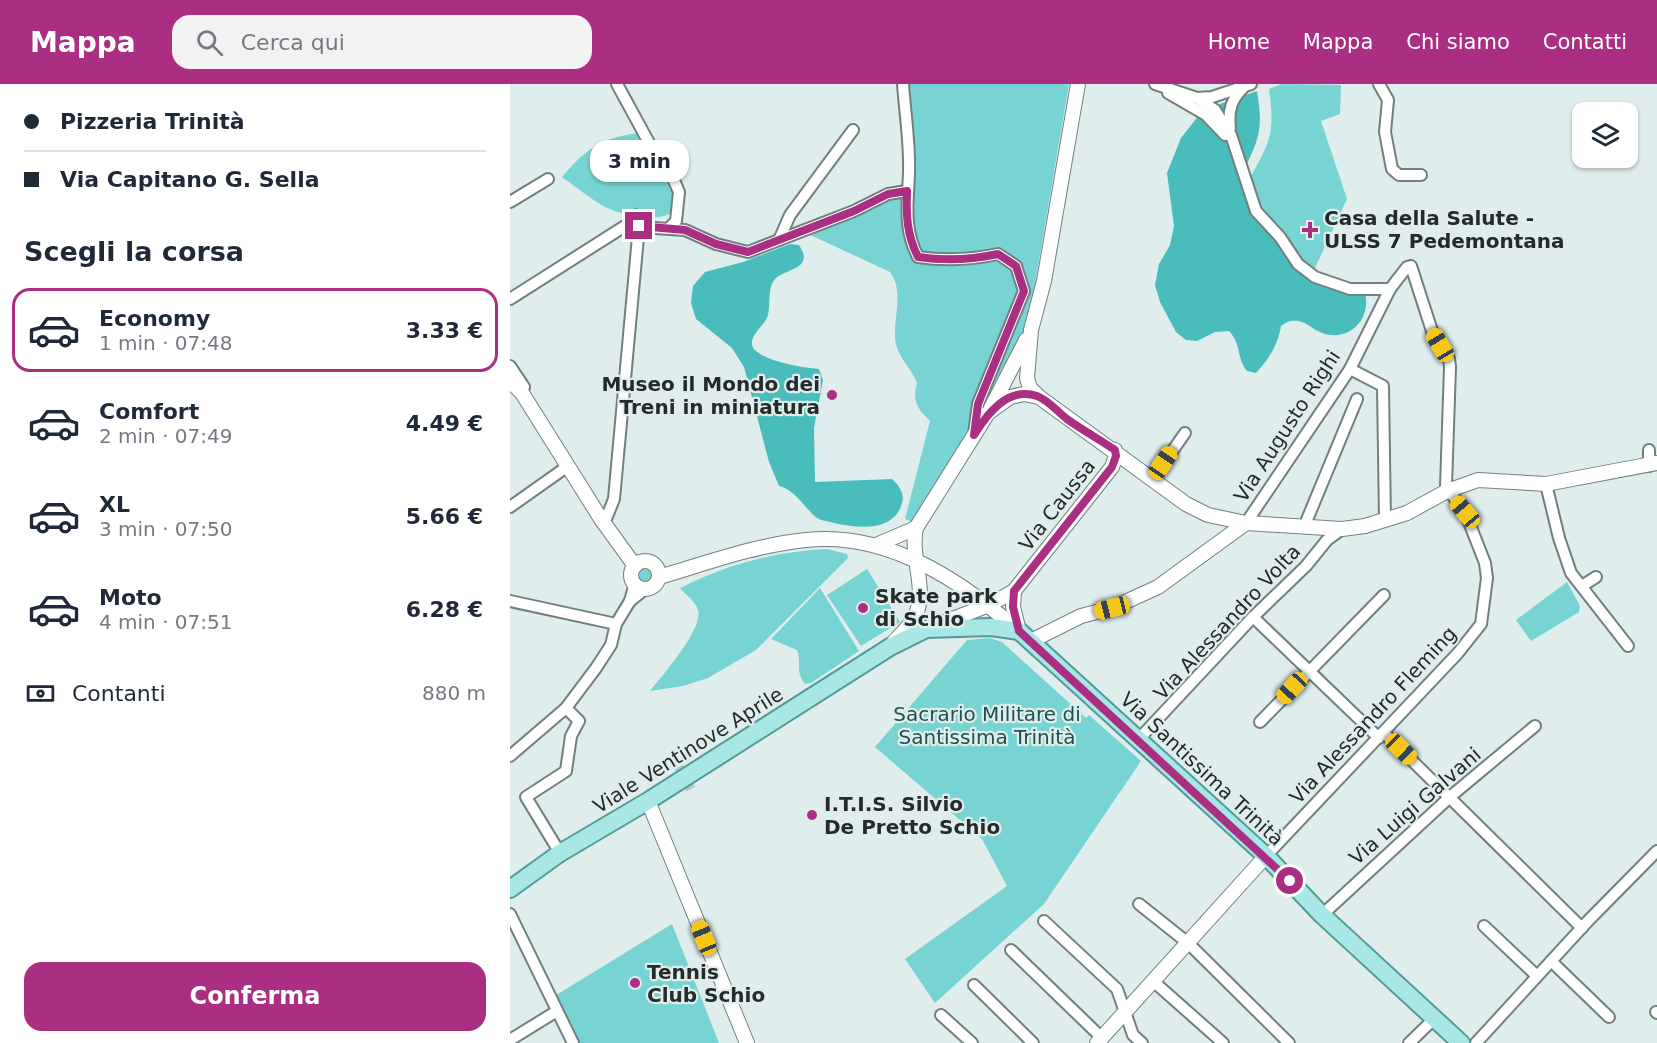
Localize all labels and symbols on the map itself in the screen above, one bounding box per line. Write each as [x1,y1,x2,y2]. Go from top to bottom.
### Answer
callout: 3 min [590,139,688,181]
place label: Casa della Salute - ULSS 7 Pedemontana [1324,206,1564,253]
route end [625,212,652,239]
marker: Casa della Salute - ULSS 7 Pedemontana [1301,221,1319,239]
car [1423,325,1457,365]
street label: Via Augusto Righi [1229,345,1345,507]
place label: Museo il Mondo dei Treni in miniatura [601,372,820,419]
marker: Museo il Mondo dei Treni in miniatura [825,388,839,402]
car [1145,443,1181,483]
street label: Via Caussa [1014,455,1100,555]
car [1447,492,1483,532]
street label: Via Alessandro Volta [1149,539,1305,705]
place label: Skate park di Schio [875,584,998,631]
car [1092,595,1132,621]
marker: Skate park di Schio [856,601,870,615]
street label: Via Alessandro Fleming [1285,621,1461,809]
car [1273,669,1311,707]
street label: Viale Ventinove Aprile [589,682,787,818]
street label: Via Santissima Trinità [1115,687,1289,851]
park label: Sacrario Militare di Santissima Trinità [893,702,1081,749]
car [1382,730,1420,768]
street label: Via Luigi Galvani [1344,742,1486,870]
place label: I.T.I.S. Silvio De Pretto Schio [824,792,1000,839]
marker: I.T.I.S. Silvio De Pretto Schio [805,808,819,822]
route start [1276,867,1303,894]
car [689,918,719,958]
place label: Tennis Club Schio [647,960,765,1007]
marker: Tennis Club Schio [628,976,642,990]

